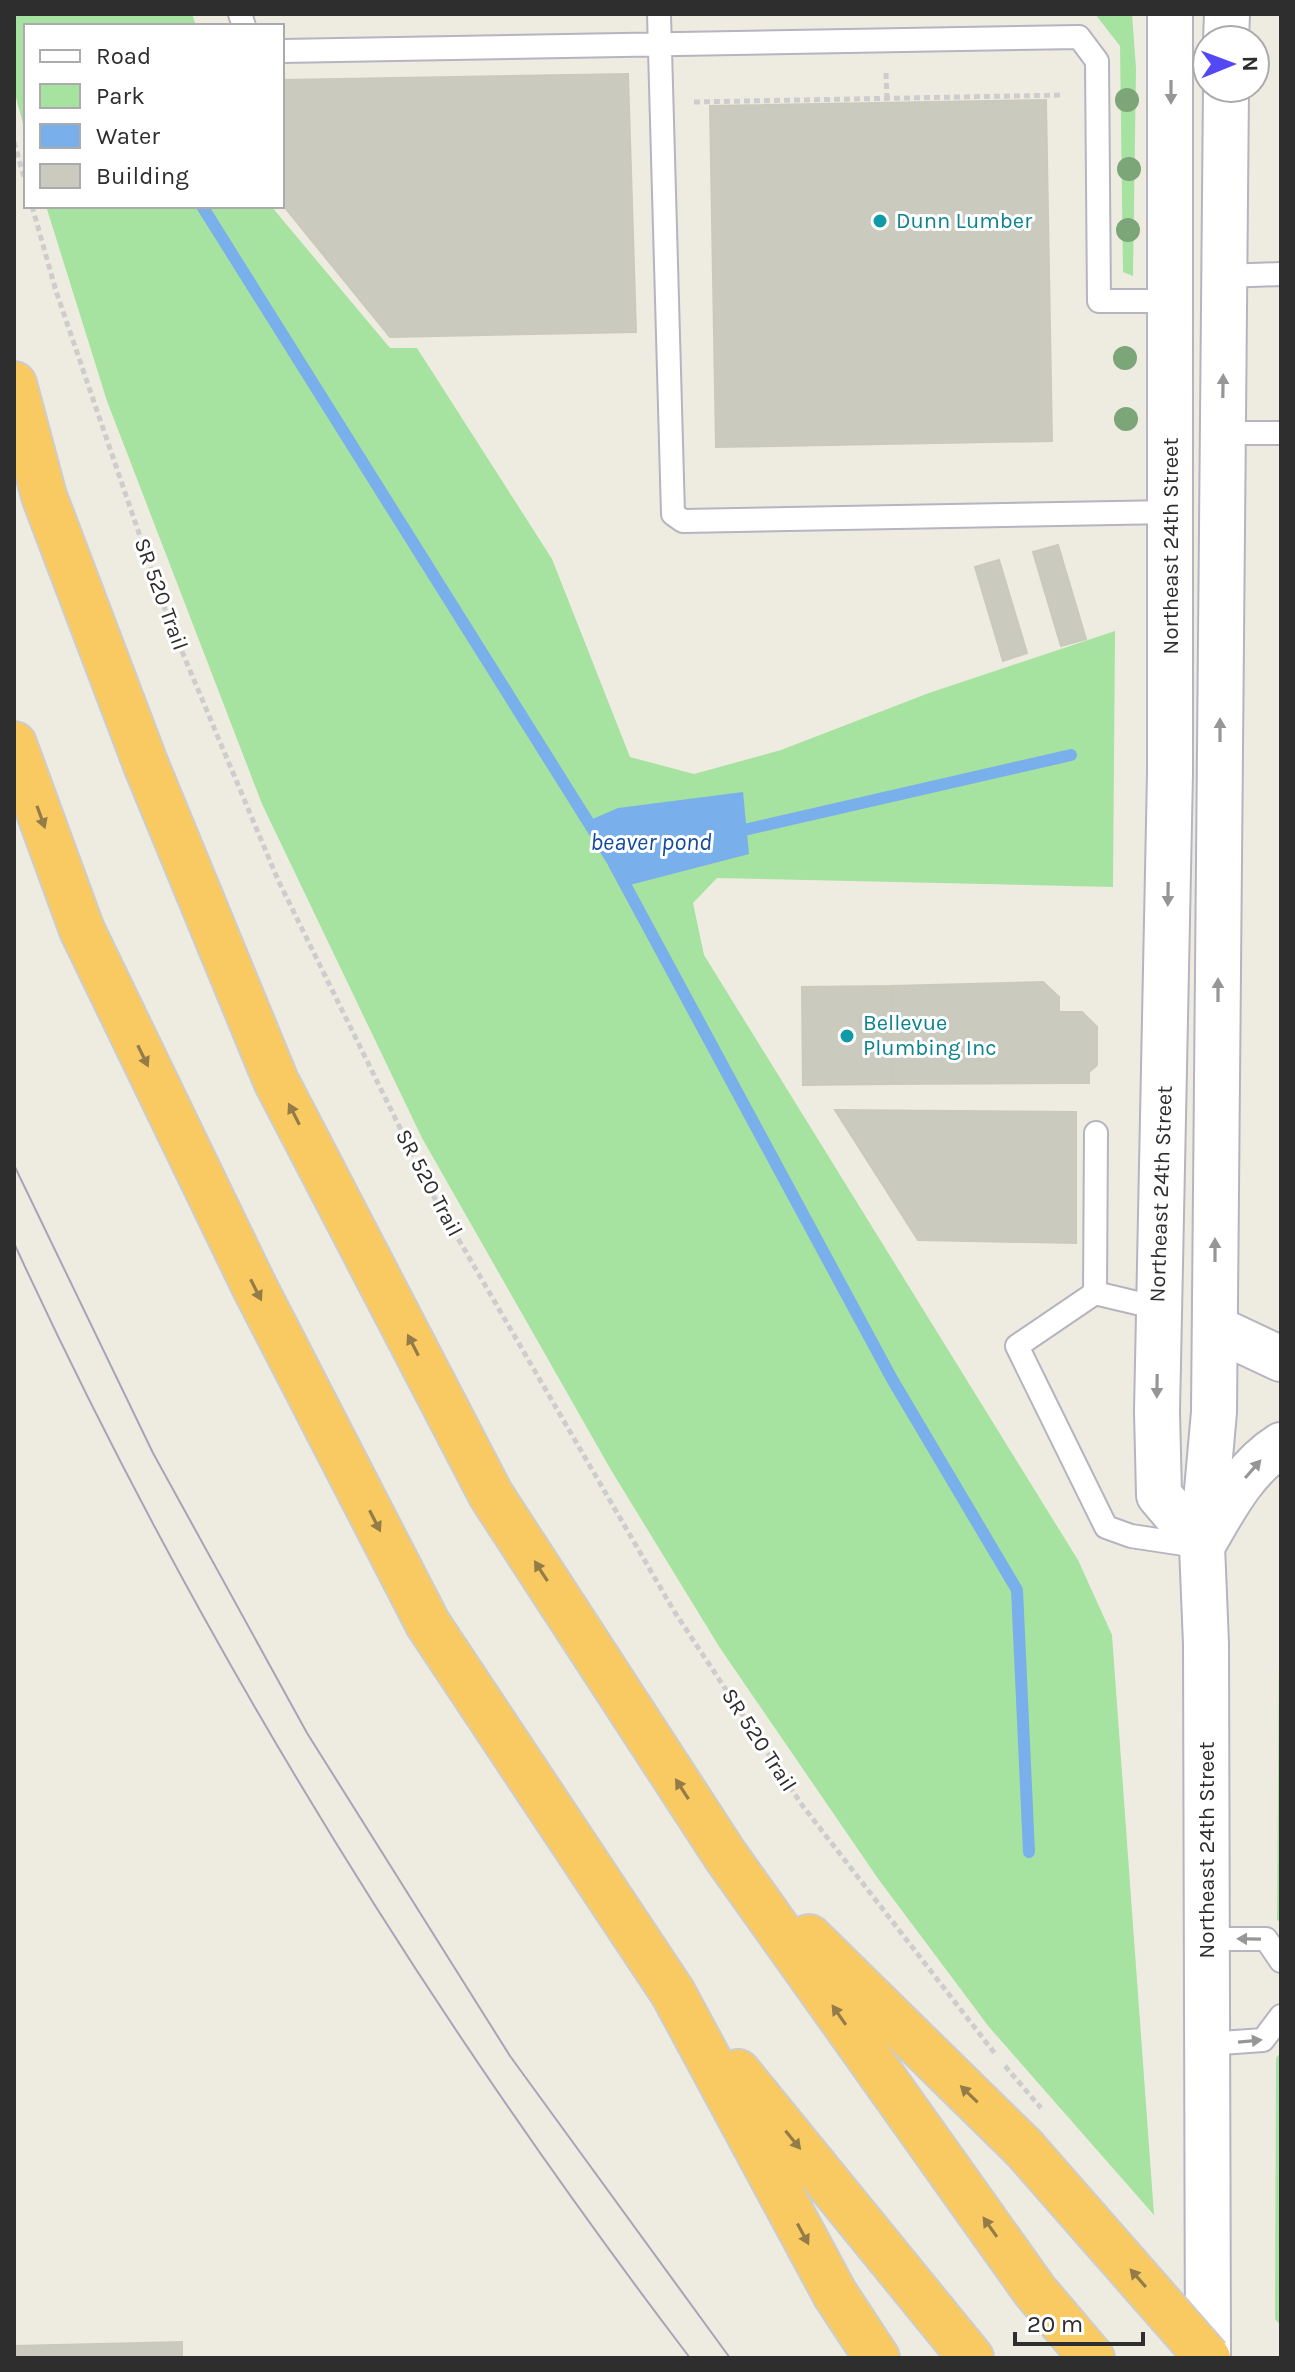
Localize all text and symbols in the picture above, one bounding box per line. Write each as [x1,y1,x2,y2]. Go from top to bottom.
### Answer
legend [24,24,284,208]
north arrow [1191,24,1271,104]
text: Road [96,42,151,70]
text: N [1237,56,1263,72]
one-way arrow [1164,80,1177,105]
text: Park [96,82,145,110]
text: Water [96,122,160,150]
text: Building [96,162,189,190]
place label: Dunn Lumber [896,208,1032,234]
marker: Dunn Lumber [871,212,889,230]
one-way arrow [1217,373,1229,398]
street label: Northeast 24th Street [1158,437,1184,655]
street label: SR 520 Trail [129,534,193,654]
one-way arrow [1214,717,1226,742]
one-way arrow [35,805,47,829]
water label: beaver pond [590,828,712,856]
one-way arrow [1162,882,1174,907]
one-way arrow [1212,977,1224,1002]
place label: Bellevue Plumbing Inc [863,1010,997,1061]
marker: Bellevue Plumbing Inc [838,1027,856,1045]
one-way arrow [136,1044,150,1067]
street label: Northeast 24th Street [1144,1085,1178,1303]
one-way arrow [287,1103,300,1126]
street label: SR 520 Trail [390,1125,468,1241]
one-way arrow [1209,1237,1222,1262]
one-way arrow [249,1278,263,1301]
one-way arrow [407,1334,421,1356]
one-way arrow [1151,1374,1163,1399]
one-way arrow [1244,1459,1261,1479]
one-way arrow [368,1510,382,1533]
one-way arrow [533,1561,548,1582]
street label: SR 520 Trail [716,1684,802,1796]
street label: Northeast 24th Street [1194,1741,1220,1959]
one-way arrow [676,1778,690,1800]
one-way arrow [1236,1933,1261,1945]
one-way arrow [832,2005,847,2026]
one-way arrow [1237,2034,1262,2047]
one-way arrow [960,2085,979,2103]
one-way arrow [784,2130,801,2150]
one-way arrow [983,2217,998,2238]
one-way arrow [796,2223,810,2245]
one-way arrow [1130,2269,1148,2288]
scale bar [1015,2296,1143,2346]
text: 20 m [1027,2310,1083,2338]

